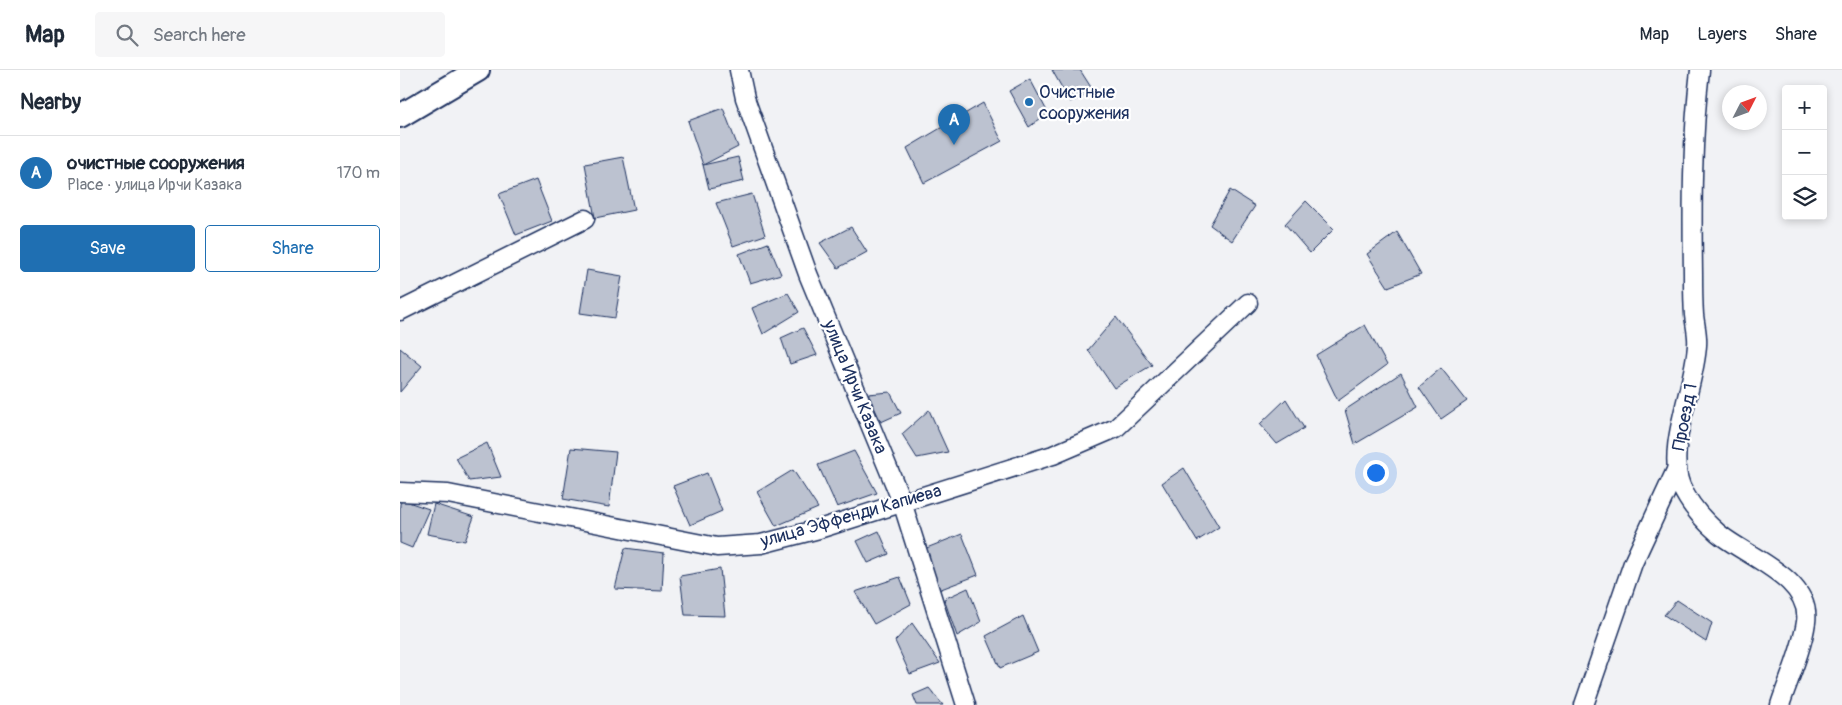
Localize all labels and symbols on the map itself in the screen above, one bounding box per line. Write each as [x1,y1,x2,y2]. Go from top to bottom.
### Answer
place label: Очистные сооружения [1039,81,1130,125]
north arrow [1722,85,1767,130]
marker: Очистные сооружения [1023,96,1035,108]
pin: A [938,104,970,145]
street label: улица Ирчи Казака [817,316,892,457]
street label: Проезд 1 [1667,381,1703,453]
your location [1363,460,1389,486]
street label: улица Эффенди Капиева [757,479,944,553]

